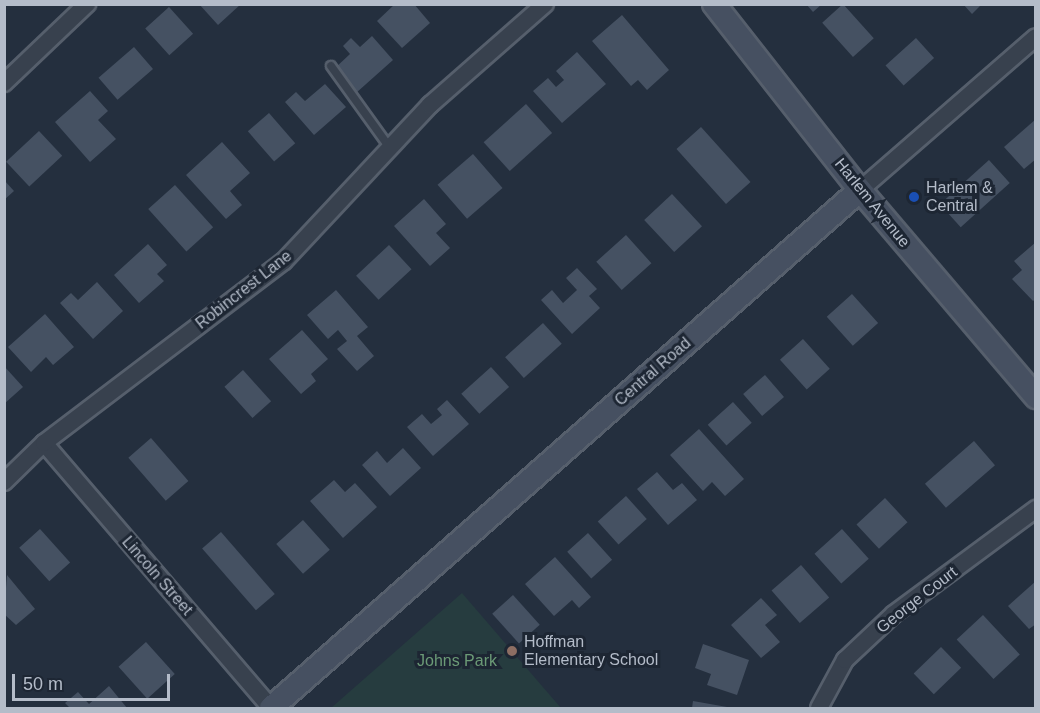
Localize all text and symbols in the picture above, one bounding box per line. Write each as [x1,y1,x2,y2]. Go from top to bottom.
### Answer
street label: Harlem Avenue [830,154,914,252]
place label: Harlem & Central [926,178,993,216]
marker: Harlem & Central [907,190,921,204]
street label: Robincrest Lane [192,247,296,333]
street label: Central Road [611,334,695,410]
street label: Lincoln Street [118,533,196,619]
street label: George Court [873,563,961,637]
place label: Hoffman Elementary School [524,632,658,670]
marker: Hoffman Elementary School [505,644,519,658]
park label: Johns Park [417,651,497,671]
scale bar [15,662,172,700]
text: 50 m [23,674,63,694]

